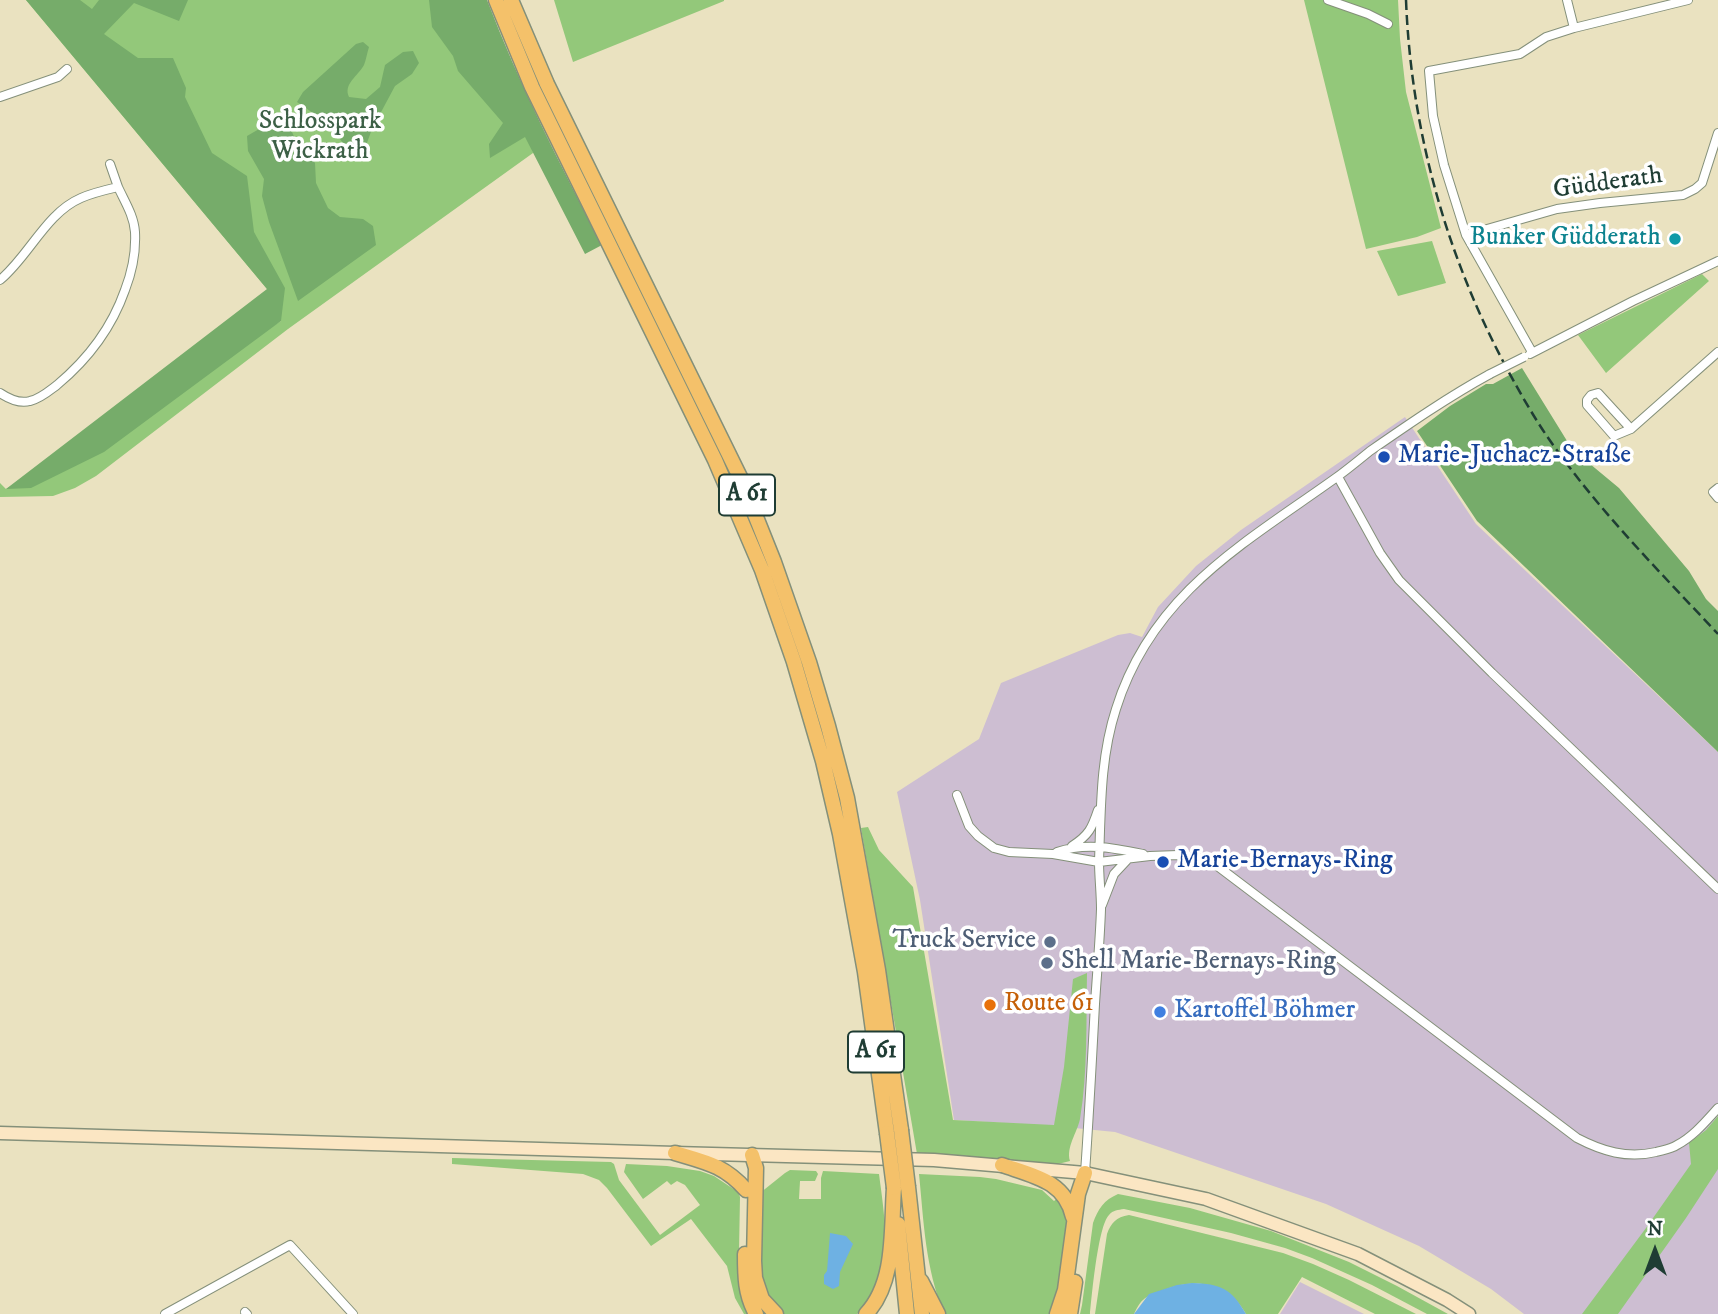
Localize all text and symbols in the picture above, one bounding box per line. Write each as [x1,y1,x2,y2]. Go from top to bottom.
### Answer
park label: Schlosspark Wickrath [259,107,381,168]
street label: Güdderath [1551,161,1665,207]
place label: Bunker Güdderath [1470,223,1661,255]
marker: Bunker Güdderath [1667,231,1683,247]
place label: Marie-Juchacz-Straße [1398,441,1631,473]
marker: Marie-Juchacz-Straße [1376,449,1392,465]
road number: A 61 [719,474,775,516]
place label: Marie-Bernays-Ring [1177,846,1393,878]
marker: Marie-Bernays-Ring [1155,854,1171,870]
place label: Truck Service [893,926,1036,958]
marker: Truck Service [1042,934,1058,950]
place label: Shell Marie-Bernays-Ring [1061,947,1336,979]
marker: Shell Marie-Bernays-Ring [1039,955,1055,971]
place label: Route 61 [1004,989,1094,1021]
place label: Kartoffel Böhmer [1174,996,1355,1028]
marker: Route 61 [982,997,998,1013]
marker: Kartoffel Böhmer [1152,1004,1168,1020]
road number: A 61 [848,1032,904,1072]
north arrow [1620,1216,1690,1286]
text: N [1647,1218,1663,1241]

